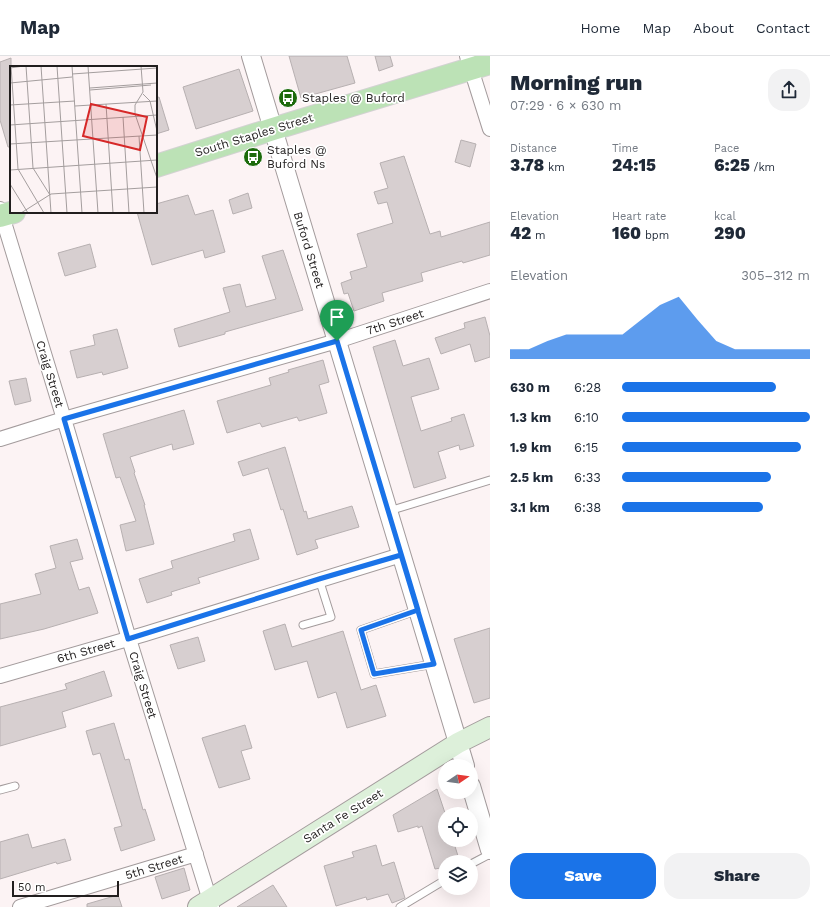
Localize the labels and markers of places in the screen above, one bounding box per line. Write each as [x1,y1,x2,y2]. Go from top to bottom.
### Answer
bus stop icon: Staples @ Buford [277,87,299,109]
place label: Staples @ Buford [302,91,405,105]
place label: Staples @ Buford Ns [267,143,327,171]
bus stop icon: Staples @ Buford Ns [242,146,264,168]
pin [320,300,354,341]

